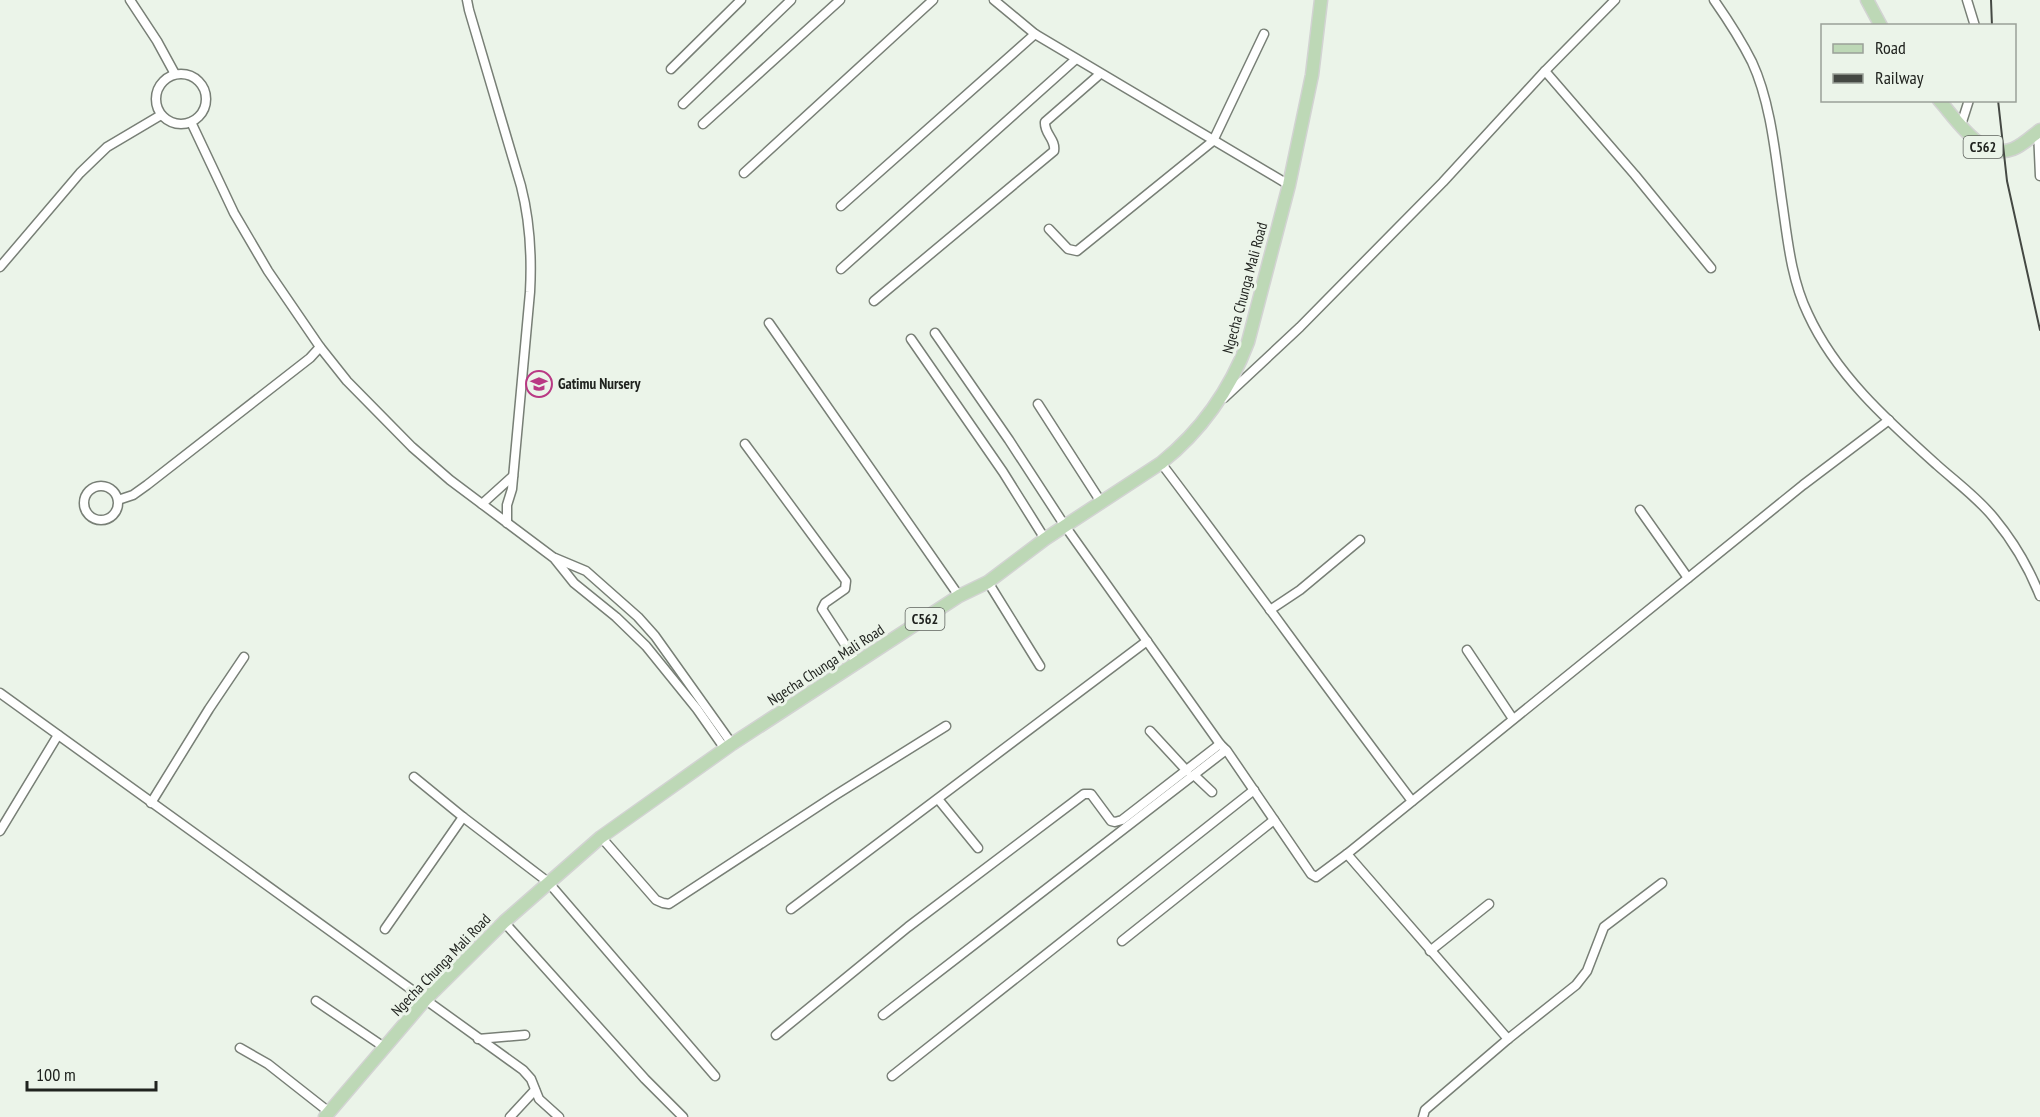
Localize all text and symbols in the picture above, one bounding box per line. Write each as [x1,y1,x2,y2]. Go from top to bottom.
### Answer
legend [1821,24,2016,102]
text: Road [1875,36,1906,59]
text: Railway [1875,66,1924,89]
road number: C562 [1964,136,2002,158]
street label: Ngecha Chunga Mali Road [1218,220,1271,356]
school or university icon: Gatimu Nursery [524,369,554,399]
place label: Gatimu Nursery [558,374,641,393]
road number: C562 [906,608,944,630]
street label: Ngecha Chunga Mali Road [764,620,888,709]
street label: Ngecha Chunga Mali Road [387,909,494,1020]
scale bar [27,1054,156,1092]
text: 100 m [36,1063,76,1086]

